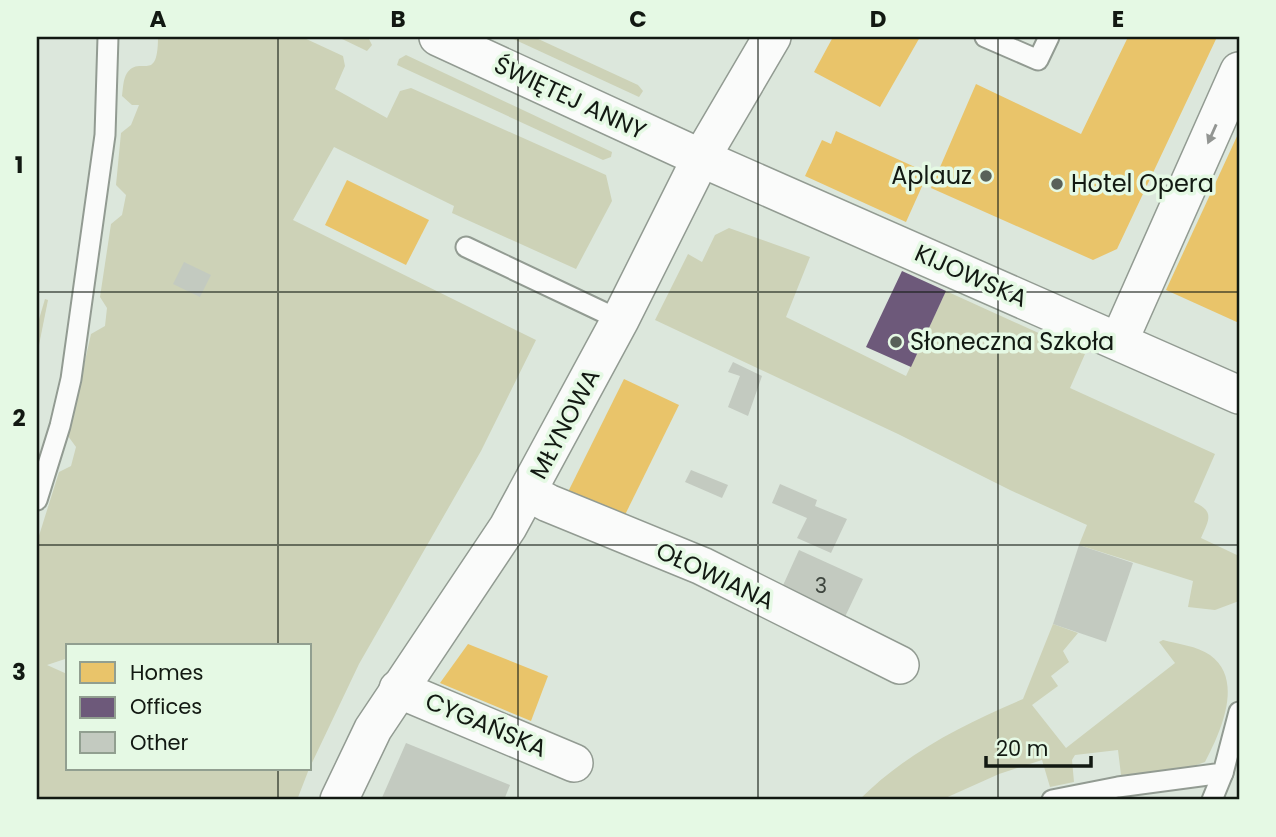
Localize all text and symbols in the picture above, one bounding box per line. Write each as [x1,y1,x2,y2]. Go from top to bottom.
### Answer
text: A [150,3,167,35]
text: B [390,3,406,35]
text: C [629,3,647,35]
text: D [870,3,886,35]
text: E [1112,3,1124,35]
street label: ŚWIĘTEJ ANNY [489,48,652,147]
one-way arrow [1206,123,1217,144]
text: 1 [15,149,23,181]
place label: Aplauz [891,159,972,192]
place label: Hotel Opera [1071,167,1214,200]
marker: Aplauz [978,168,994,184]
marker: Hotel Opera [1049,176,1065,192]
street label: KIJOWSKA [910,236,1033,315]
place label: Słoneczna Szkoła [910,325,1114,358]
marker: Słoneczna Szkoła [888,334,904,350]
street label: MŁYNOWA [522,363,607,485]
text: 2 [12,402,26,434]
street label: OŁOWIANA [651,534,780,617]
house number: 3 [815,571,827,600]
legend [66,644,312,770]
text: 3 [12,656,26,688]
text: Homes [130,658,204,687]
street label: CYGAŃSKA [420,684,552,765]
text: Offices [130,692,202,721]
scale bar [986,725,1090,769]
text: Other [130,728,189,757]
text: 20 m [996,734,1049,763]

